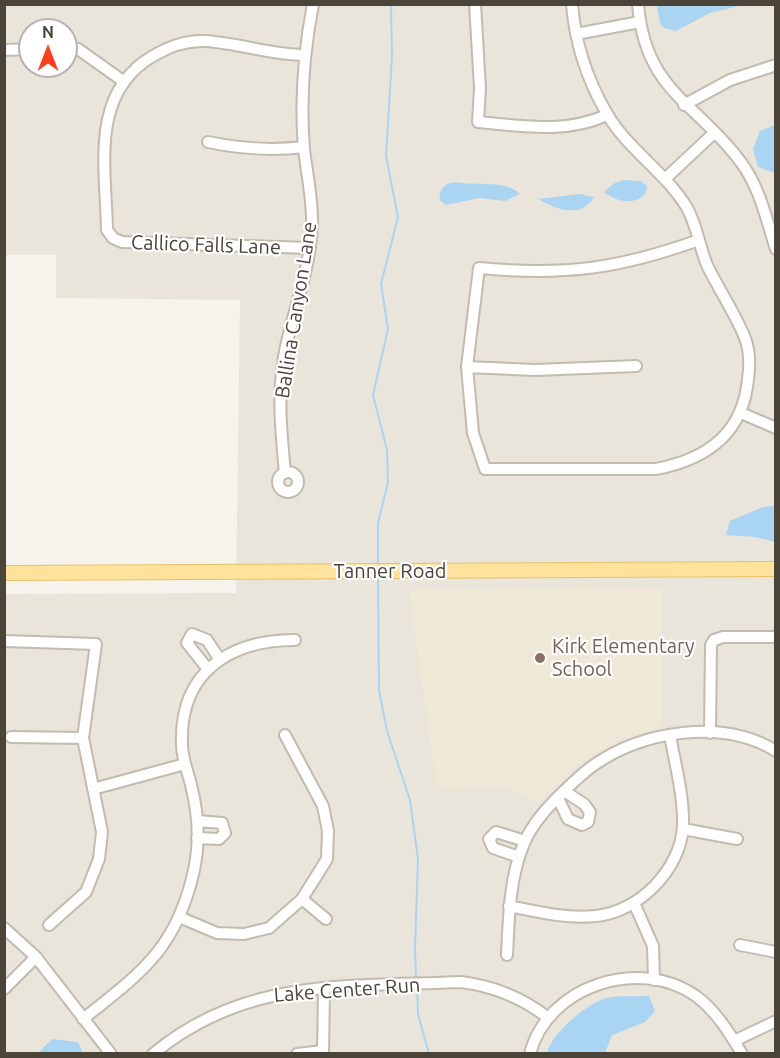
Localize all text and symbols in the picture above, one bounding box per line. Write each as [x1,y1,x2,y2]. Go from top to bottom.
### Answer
north arrow [18,18,78,78]
text: N [42,23,54,41]
street label: Ballina Canyon Lane [270,220,322,400]
street label: Callico Falls Lane [131,230,281,260]
street label: Tanner Road [334,559,446,583]
place label: Kirk Elementary School [552,634,695,681]
marker: Kirk Elementary School [533,651,547,665]
street label: Lake Center Run [273,973,421,1007]

